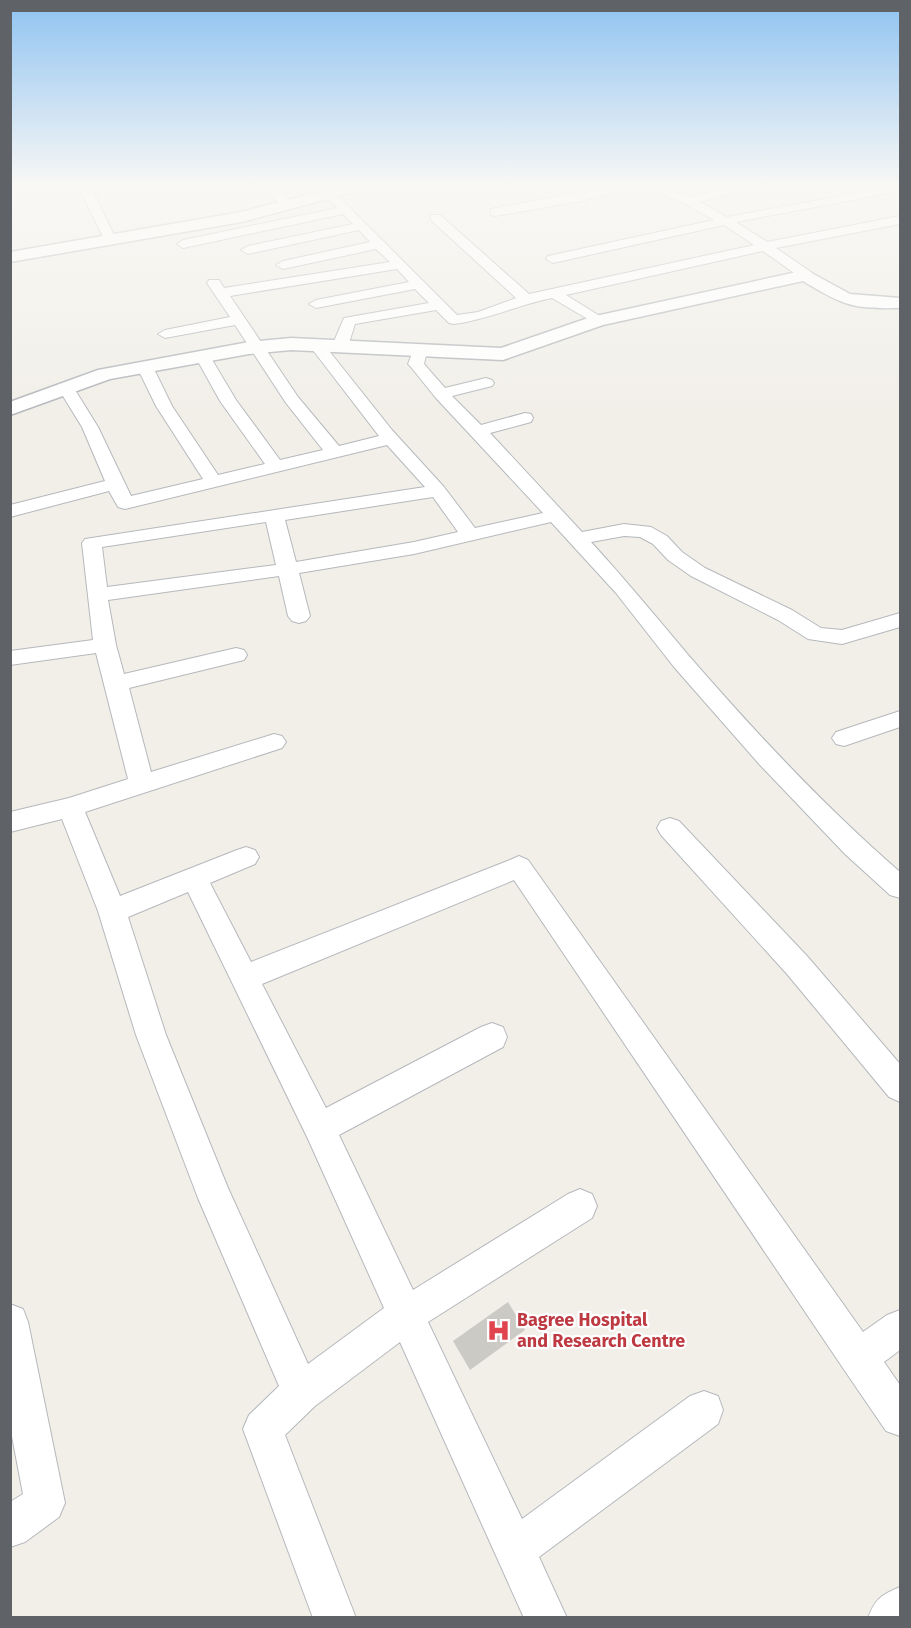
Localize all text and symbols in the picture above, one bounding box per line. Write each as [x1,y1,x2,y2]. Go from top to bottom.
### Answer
place label: Bagree Hospital and Research Centre [517,1309,685,1352]
hospital icon: Bagree Hospital and Research Centre [486,1317,512,1343]

